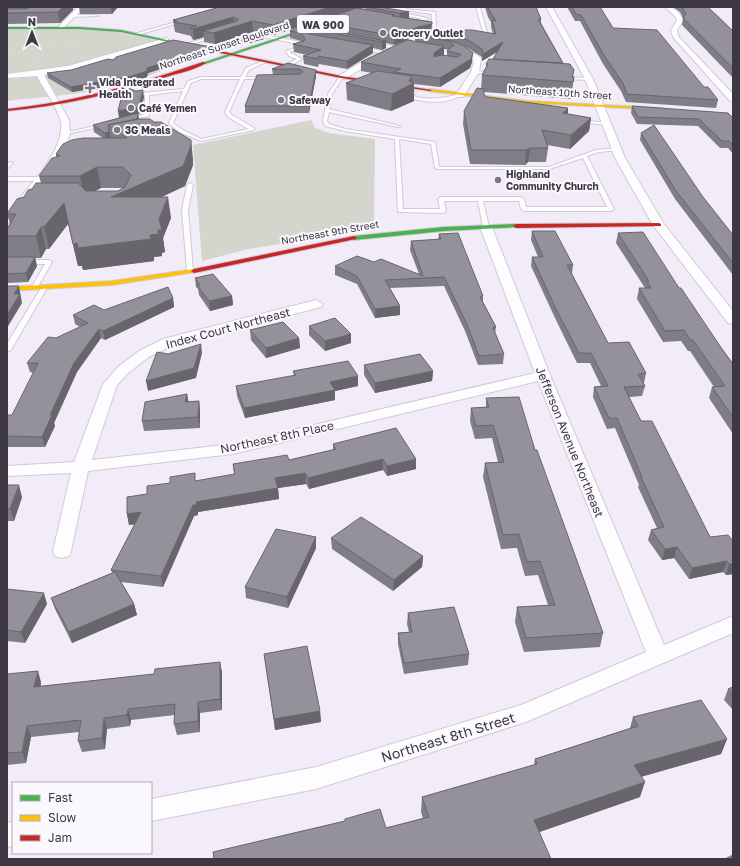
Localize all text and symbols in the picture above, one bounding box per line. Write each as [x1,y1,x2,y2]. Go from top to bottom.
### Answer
north arrow [12,12,52,52]
text: N [28,15,36,28]
road number: WA 900 [297,15,349,33]
street label: Northeast Sunset Boulevard [158,18,290,72]
place label: Grocery Outlet [391,27,463,39]
marker: Grocery Outlet [378,28,388,38]
place label: Vida Integrated Health [99,76,174,100]
marker: Vida Integrated Health [84,82,96,94]
street label: Northeast 10th Street [508,82,612,102]
place label: Safeway [289,94,331,106]
marker: Safeway [276,95,286,105]
place label: Café Yemen [139,102,197,114]
marker: Café Yemen [126,103,136,113]
place label: 3G Meals [125,124,171,136]
marker: 3G Meals [112,125,122,135]
place label: Highland Community Church [506,168,599,192]
marker: Highland Community Church [493,175,503,185]
street label: Northeast 9th Street [280,217,380,247]
street label: Index Court Northeast [164,304,292,352]
street label: Jefferson Avenue Northeast [533,364,607,520]
street label: Northeast 8th Place [219,418,335,456]
street label: Northeast 8th Street [379,709,517,765]
legend [12,782,152,854]
text: Fast [48,790,73,805]
text: Slow [48,810,76,825]
text: Jam [48,830,72,845]

